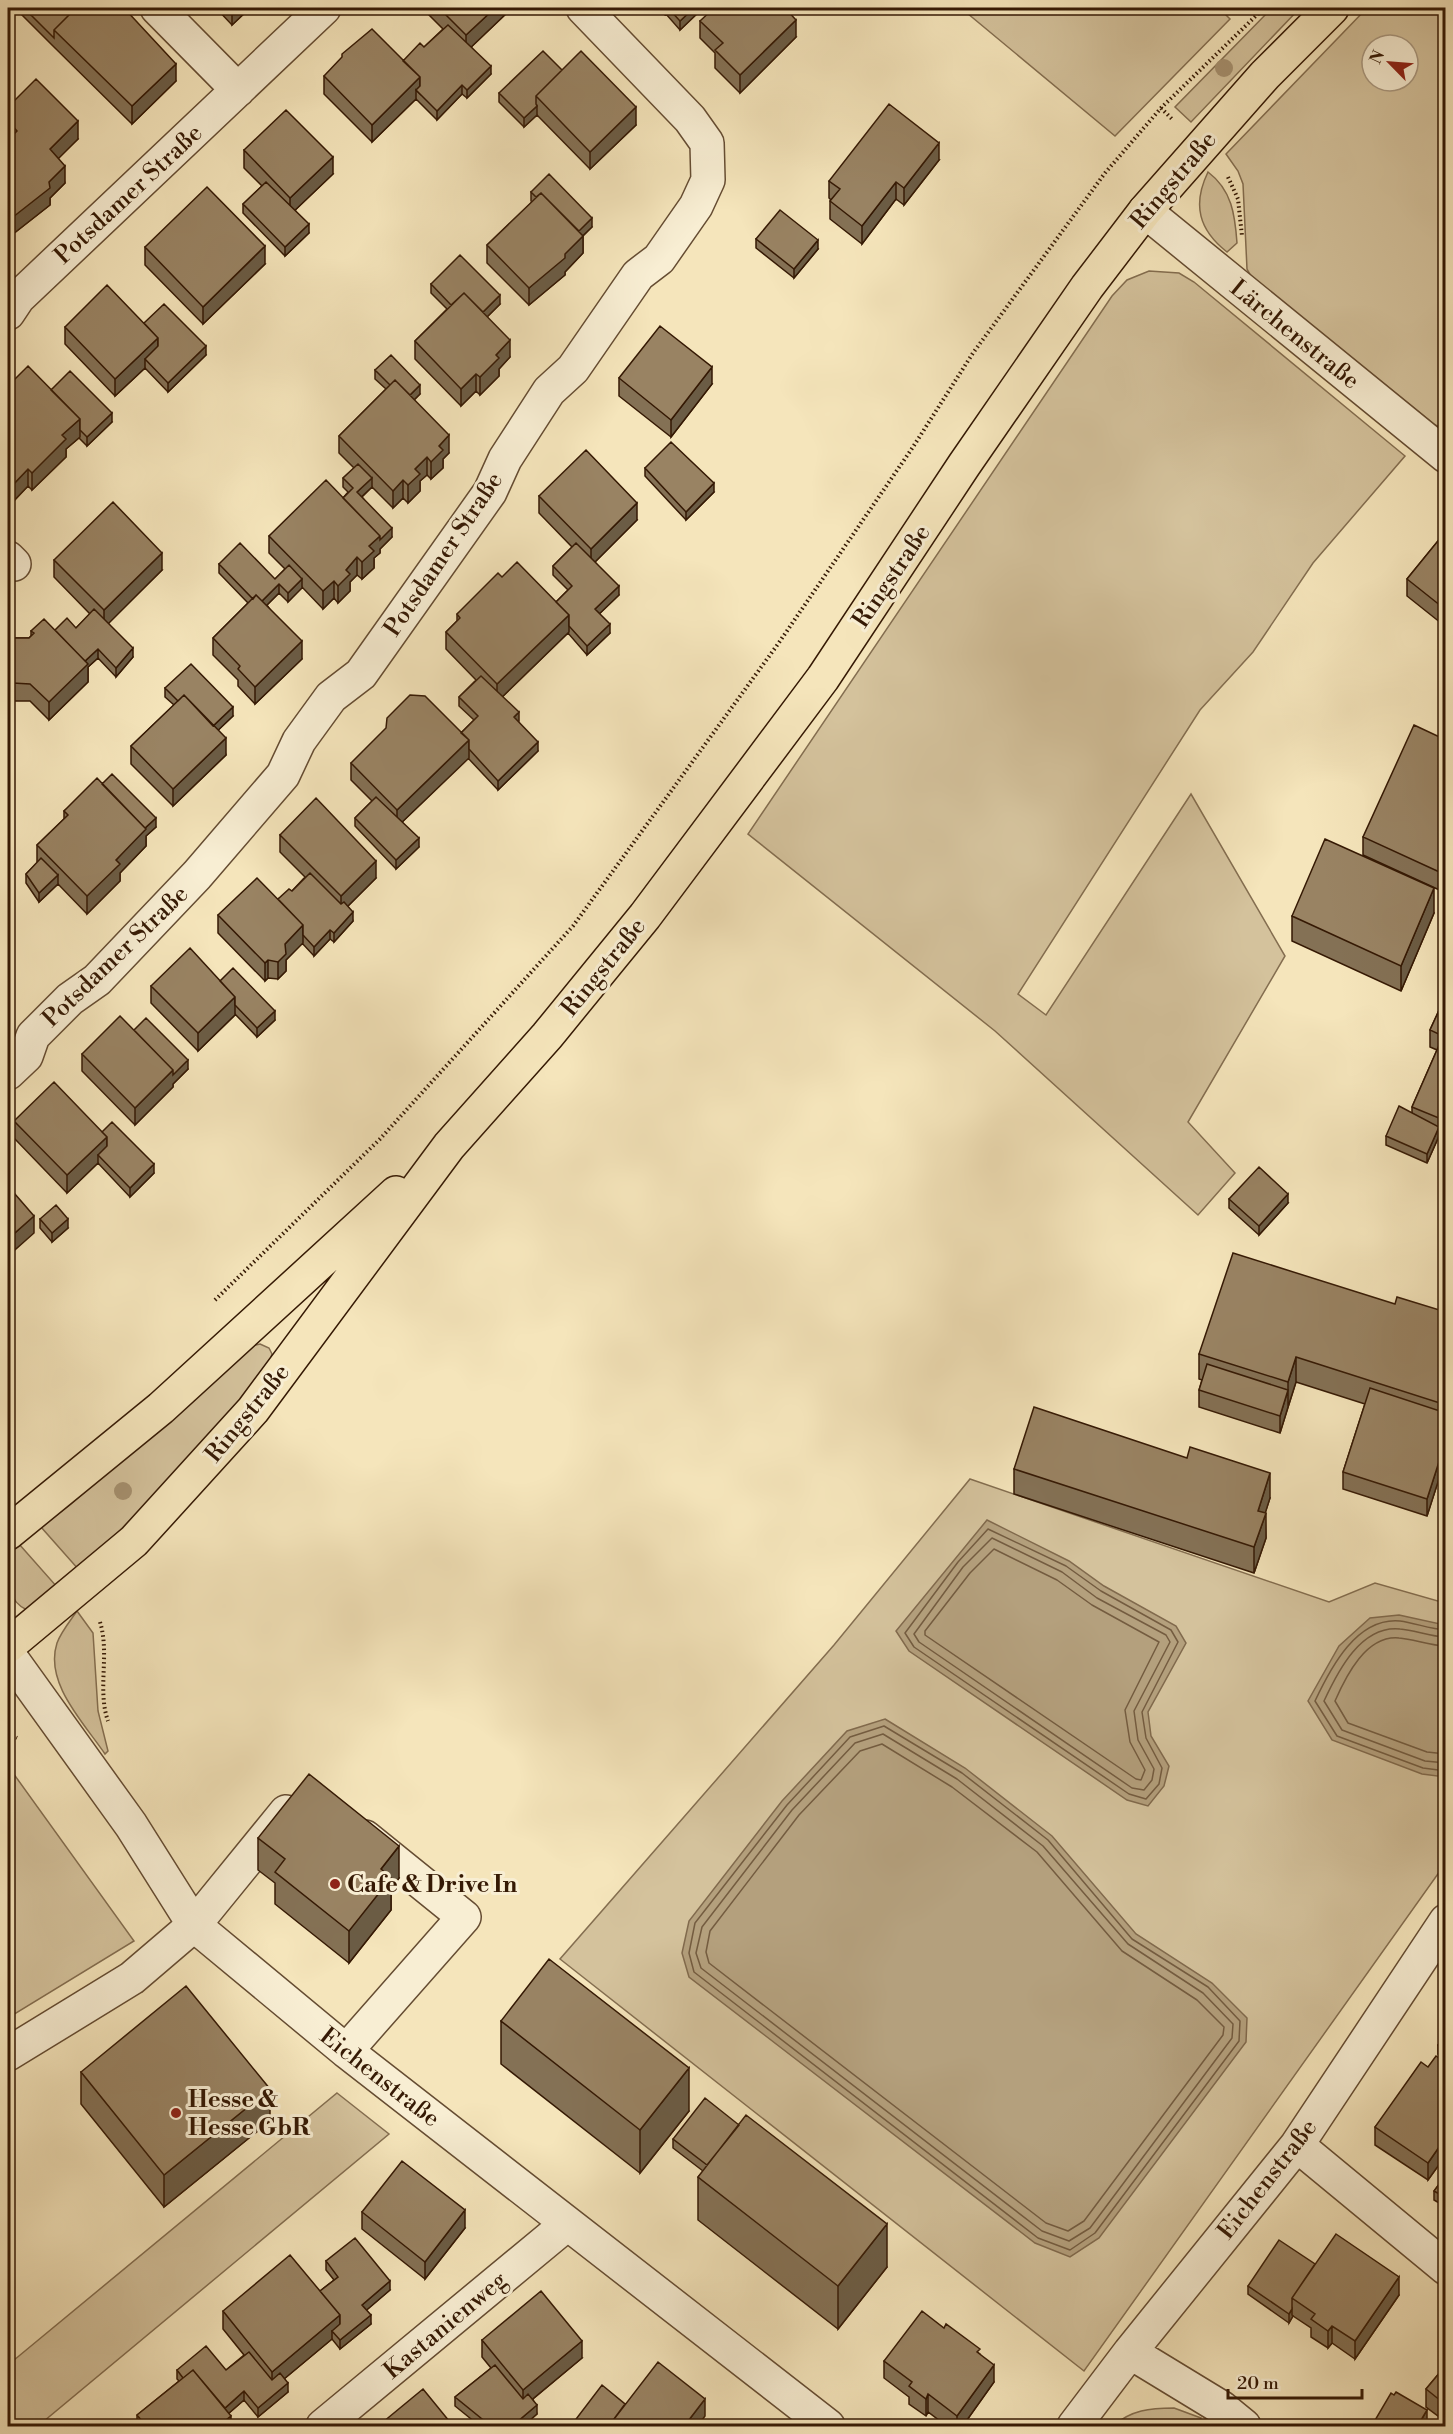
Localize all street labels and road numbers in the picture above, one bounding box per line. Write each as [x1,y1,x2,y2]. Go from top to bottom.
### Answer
street label: Potsdamer Straße [48,118,209,271]
street label: Ringstraße [1124,126,1223,236]
street label: Lärchenstraße [1224,273,1365,396]
street label: Potsdamer Straße [378,467,510,642]
street label: Ringstraße [846,519,937,634]
street label: Potsdamer Straße [36,879,195,1034]
street label: Ringstraße [555,912,653,1023]
street label: Ringstraße [199,1358,297,1469]
street label: Eichenstraße [313,2022,446,2134]
street label: Eichenstraße [1212,2113,1324,2246]
street label: Kastanienweg [378,2265,514,2386]

